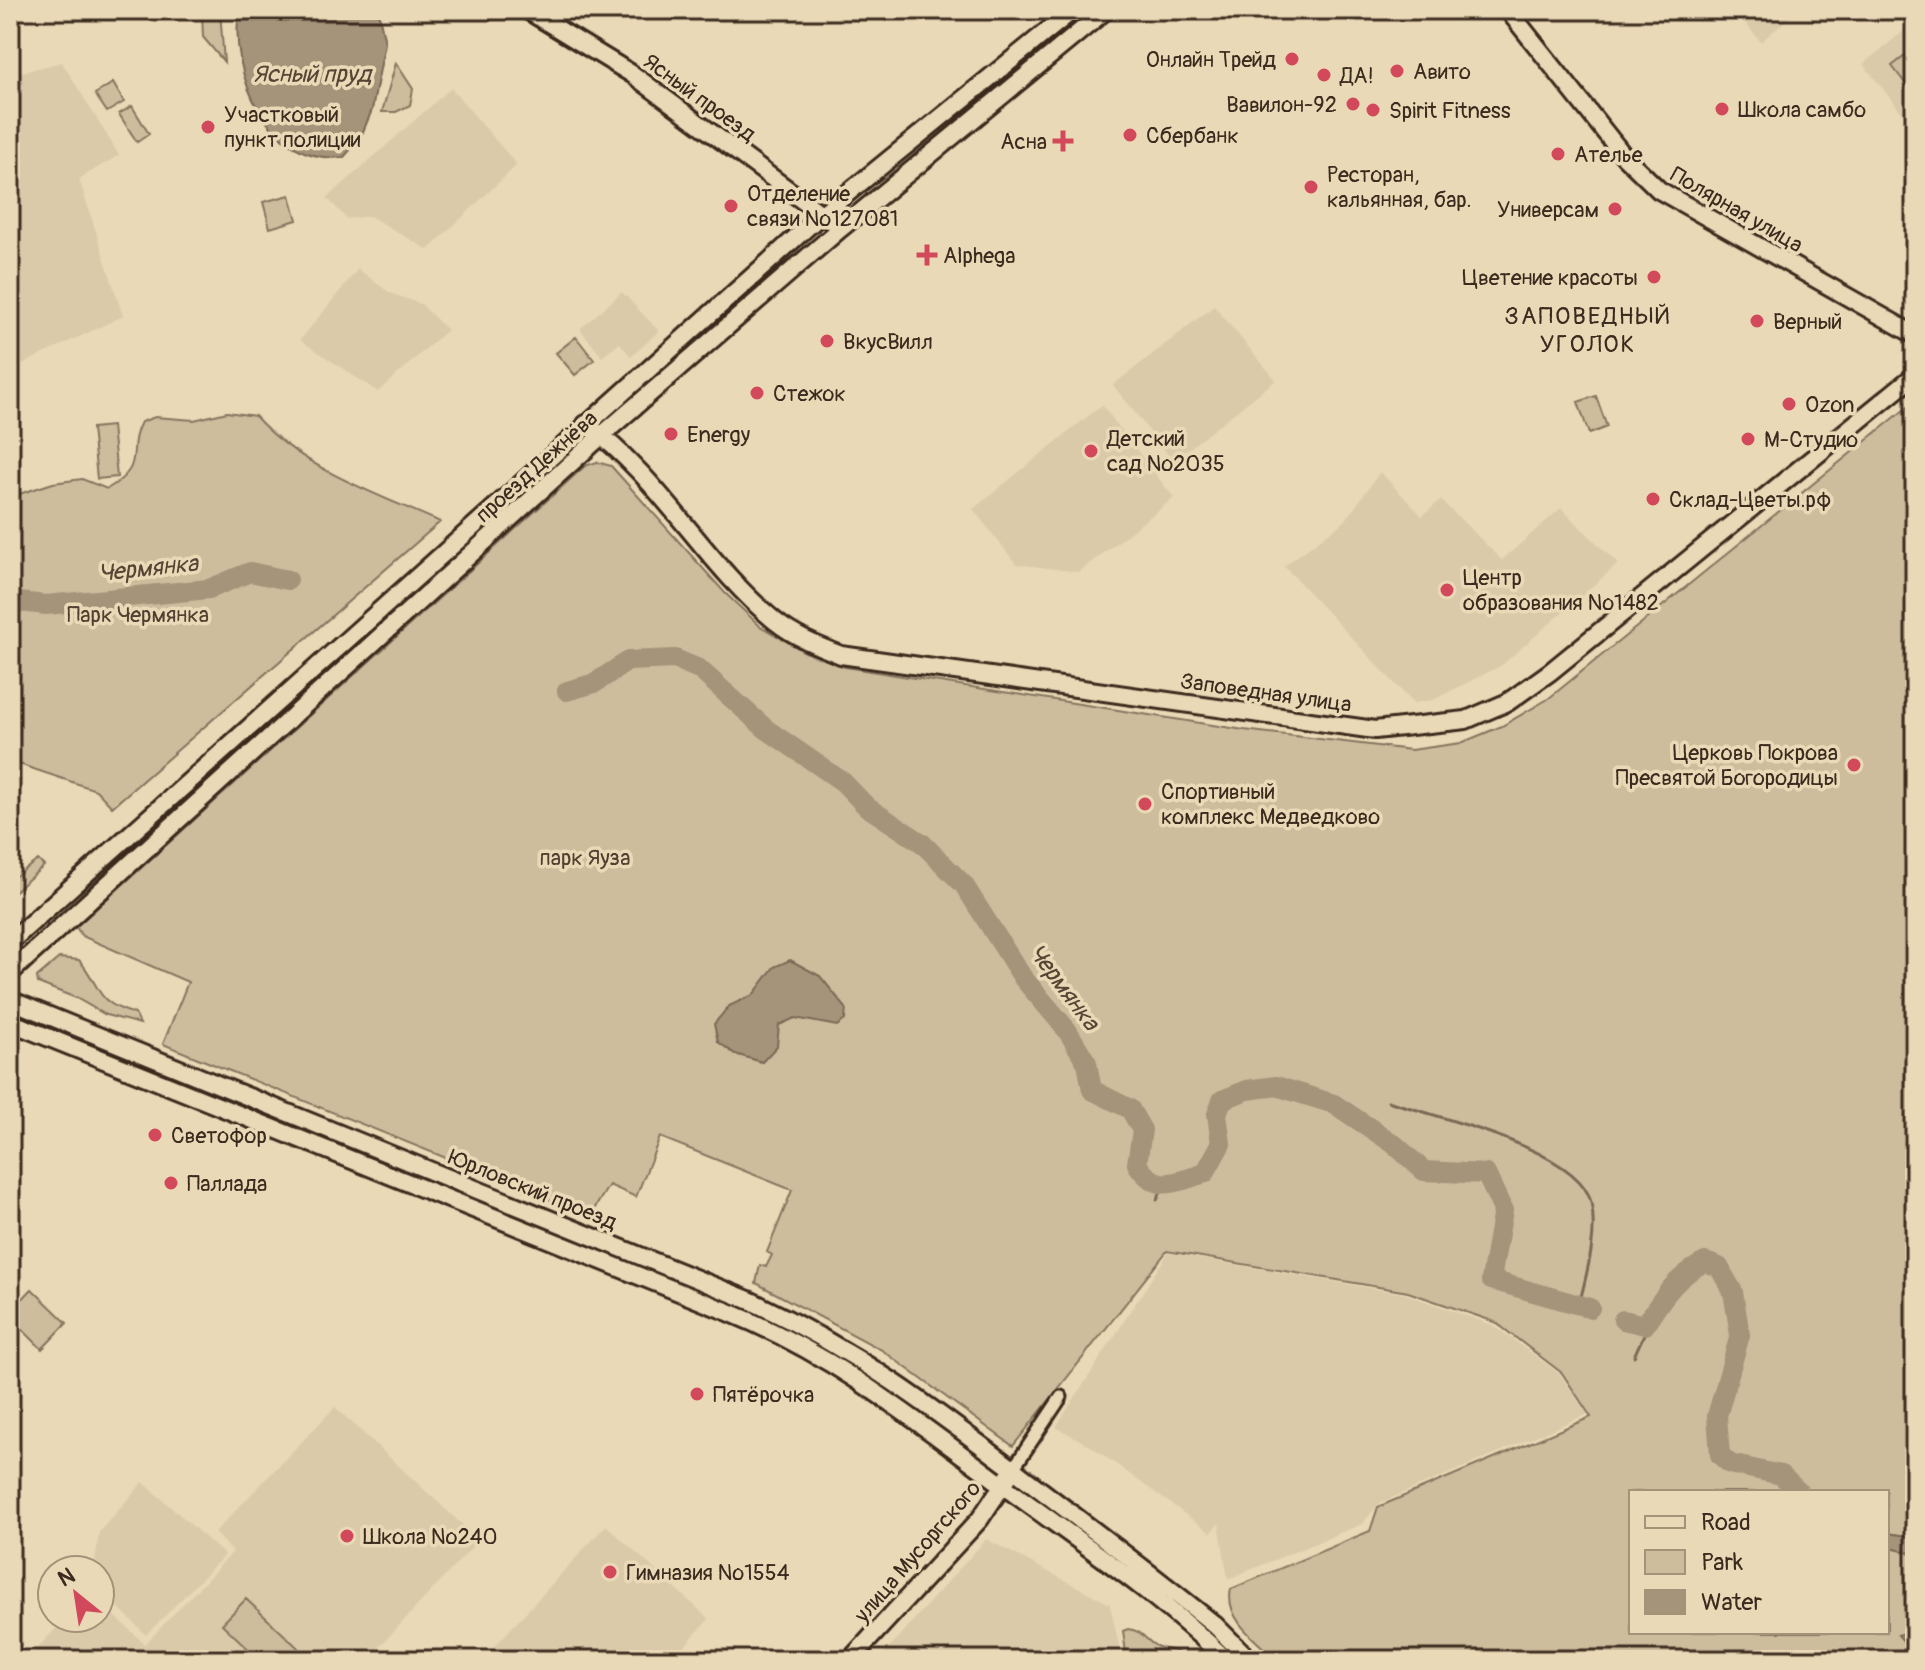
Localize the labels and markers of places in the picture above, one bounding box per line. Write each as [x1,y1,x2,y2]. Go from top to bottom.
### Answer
place label: Онлайн Трейд [1146,46,1276,74]
marker: Онлайн Трейд [1283,50,1301,68]
place label: Авито [1413,58,1471,86]
place label: ДА! [1339,62,1374,90]
marker: Авито [1388,62,1406,80]
marker: ДА! [1315,66,1333,84]
place label: Вавилон-92 [1226,91,1337,119]
marker: Вавилон-92 [1344,95,1362,113]
place label: Школа самбо [1738,96,1866,124]
place label: Spirit Fitness [1389,97,1511,125]
marker: Школа самбо [1713,100,1731,118]
place label: Участковый пункт полиции [224,101,361,154]
marker: Spirit Fitness [1364,101,1382,119]
marker: Участковый пункт полиции [199,118,217,136]
place label: Сбербанк [1146,122,1239,150]
marker: Сбербанк [1121,126,1139,144]
place label: Асна [1000,128,1047,156]
marker: Асна [1054,132,1072,150]
place label: Ателье [1574,141,1643,169]
marker: Ателье [1549,145,1567,163]
place label: Ресторан, кальянная, бар. [1327,161,1472,214]
marker: Ресторан, кальянная, бар. [1302,178,1320,196]
place label: Отделение связи №127081 [747,180,898,233]
place label: Универсам [1497,196,1599,224]
marker: Отделение связи №127081 [722,197,740,215]
marker: Универсам [1606,200,1624,218]
place label: Alphega [943,242,1015,270]
marker: Alphega [918,246,936,264]
place label: Цветение красоты [1462,264,1638,292]
marker: Цветение красоты [1645,268,1663,286]
place label: Верный [1773,308,1842,336]
marker: Верный [1748,312,1766,330]
place label: ВкусВилл [843,328,933,356]
marker: ВкусВилл [818,332,836,350]
place label: Стежок [773,380,846,408]
marker: Стежок [748,384,766,402]
place label: Ozon [1805,391,1854,419]
marker: Ozon [1780,395,1798,413]
place label: Energy [687,421,750,449]
marker: Energy [662,425,680,443]
place label: Детский сад №2035 [1106,425,1225,478]
place label: М-Студио [1764,426,1858,454]
marker: М-Студио [1739,430,1757,448]
marker: Детский сад №2035 [1082,442,1100,460]
place label: Склад-Цветы.рф [1669,486,1832,514]
marker: Склад-Цветы.рф [1644,490,1662,508]
place label: Центр образования №1482 [1463,564,1659,617]
marker: Центр образования №1482 [1438,581,1456,599]
place label: Церковь Покрова Пресвятой Богородицы [1616,739,1838,792]
marker: Церковь Покрова Пресвятой Богородицы [1845,756,1863,774]
place label: Спортивный комплекс Медведково [1161,778,1380,831]
marker: Спортивный комплекс Медведково [1136,795,1154,813]
place label: Светофор [171,1122,267,1150]
marker: Светофор [146,1126,164,1144]
place label: Паллада [187,1170,267,1198]
marker: Паллада [162,1174,180,1192]
place label: Пятёрочка [713,1381,814,1409]
marker: Пятёрочка [688,1385,706,1403]
place label: Школа №240 [363,1523,498,1551]
marker: Школа №240 [338,1527,356,1545]
place label: Гимназия №1554 [626,1559,790,1587]
marker: Гимназия №1554 [601,1563,619,1581]

